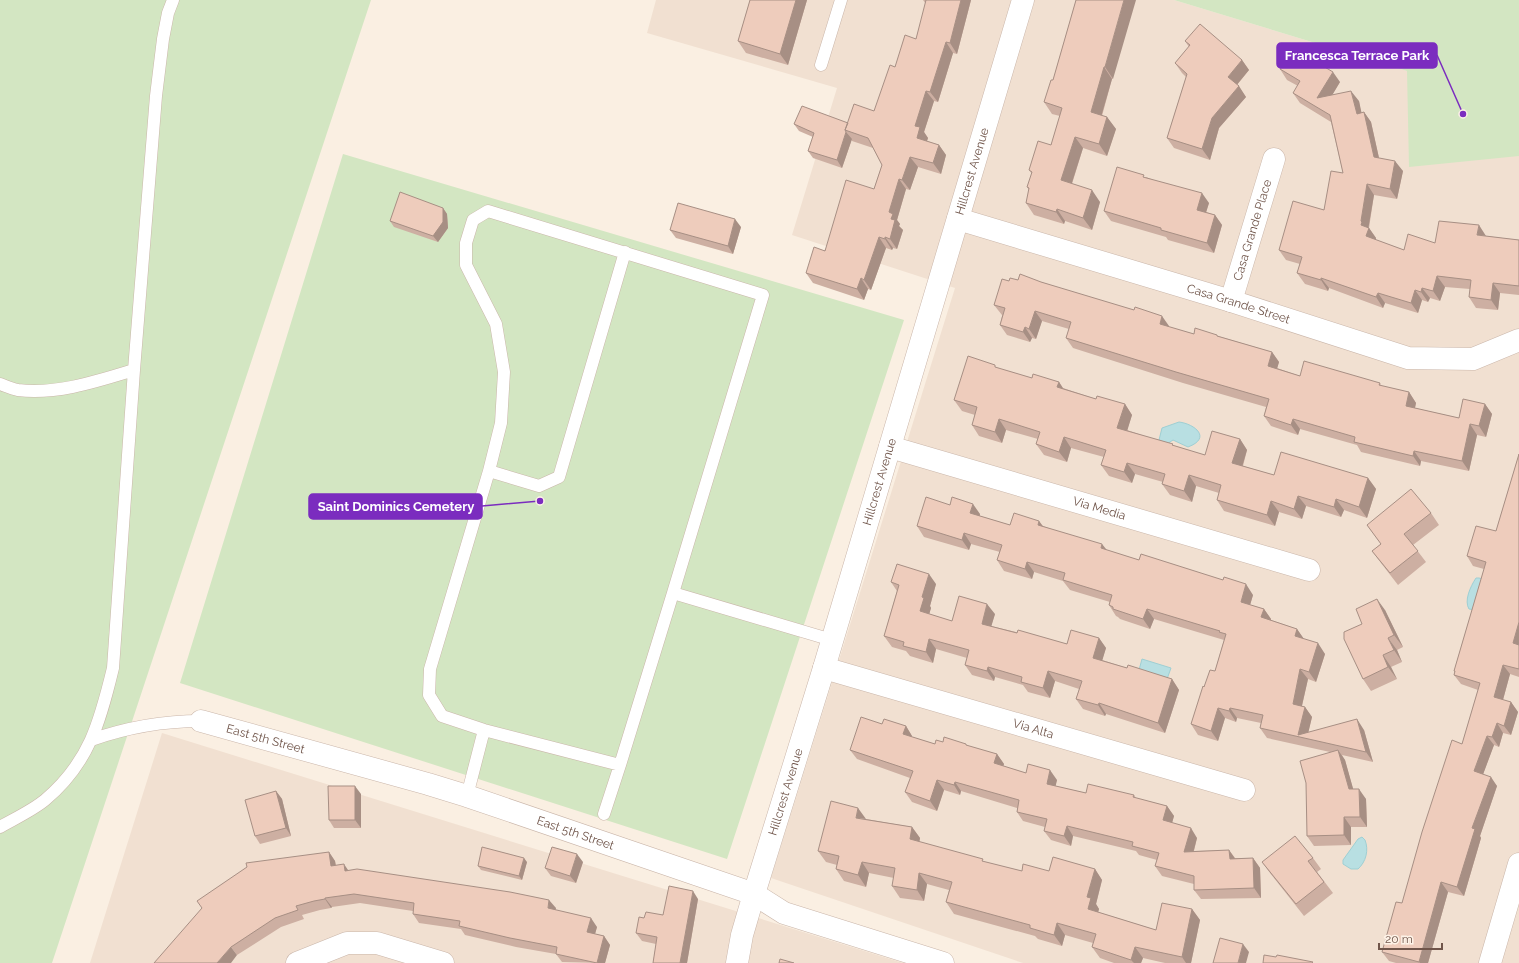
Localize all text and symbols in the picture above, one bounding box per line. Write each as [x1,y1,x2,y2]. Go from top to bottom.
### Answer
callout: Francesca Terrace Park [1277,43,1437,68]
text: Francesca Terrace Park [1285,48,1430,63]
street label: Hillcrest Avenue [952,126,992,217]
street label: Casa Grande Place [1231,178,1274,282]
street label: Casa Grande Street [1185,281,1292,327]
street label: Hillcrest Avenue [860,437,899,527]
callout: Saint Dominics Cemetery [309,494,482,519]
street label: Via Media [1071,494,1127,523]
text: Saint Dominics Cemetery [318,499,474,514]
street label: Via Alta [1011,716,1055,741]
street label: East 5th Street [225,721,306,756]
street label: Hillcrest Avenue [766,747,806,837]
street label: East 5th Street [535,813,616,853]
scale bar [1379,925,1442,951]
text: 20 m [1385,932,1413,946]

